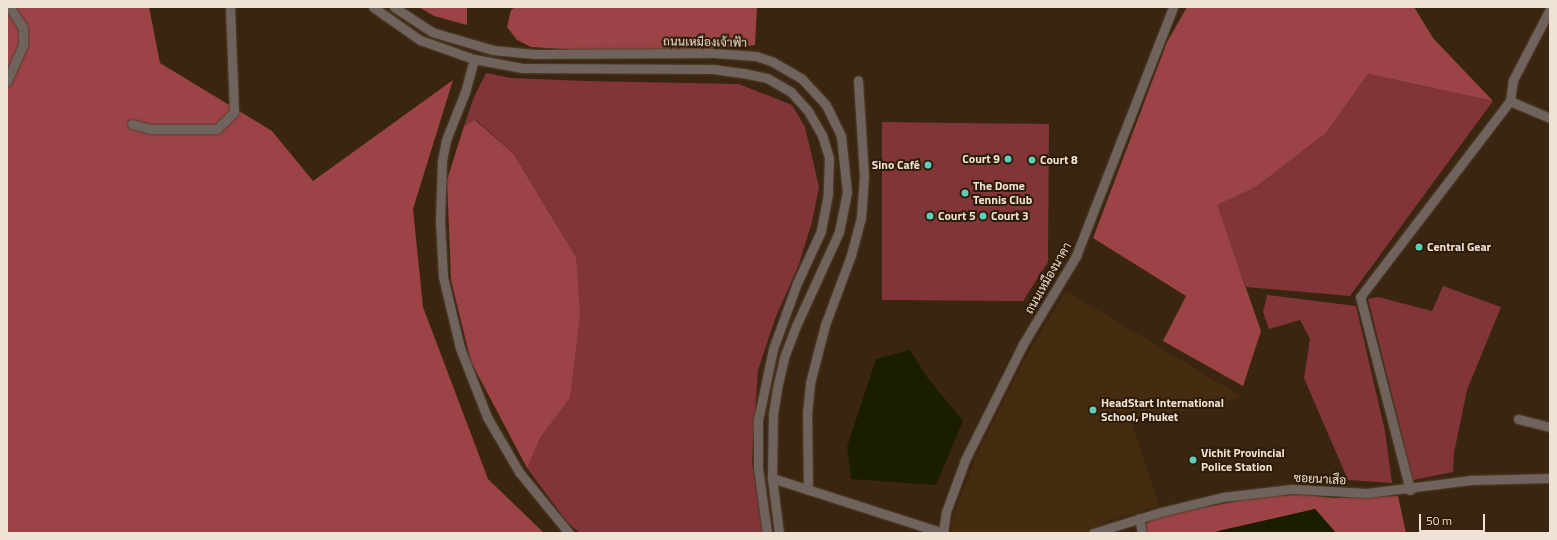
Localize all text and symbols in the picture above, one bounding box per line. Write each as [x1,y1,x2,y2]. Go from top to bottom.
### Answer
street label: ถนนเหมืองเจ้าฟ้า [663,34,747,50]
place label: Court 9 [962,152,1000,166]
place label: Court 8 [1040,153,1078,167]
marker: Court 9 [1003,154,1013,164]
marker: Court 8 [1027,155,1037,165]
place label: Sino Café [872,158,920,172]
marker: Sino Café [923,160,933,170]
place label: The Dome Tennis Club [973,179,1032,207]
marker: The Dome Tennis Club [960,188,970,198]
place label: Court 5 [938,209,976,223]
place label: Court 3 [991,209,1029,223]
marker: Court 5 [925,211,935,221]
marker: Court 3 [978,211,988,221]
street label: ถนนเหมืองนาคา [1022,240,1074,316]
place label: Central Gear [1427,240,1491,254]
marker: Central Gear [1414,242,1424,252]
place label: HeadStart International School, Phuket [1101,396,1224,424]
marker: HeadStart International School, Phuket [1088,405,1098,415]
place label: Vichit Provincial Police Station [1201,446,1285,474]
marker: Vichit Provincial Police Station [1188,455,1198,465]
street label: ซอยนาเสือ [1293,470,1347,488]
scale bar [1421,506,1487,532]
text: 50 m [1426,511,1452,530]

